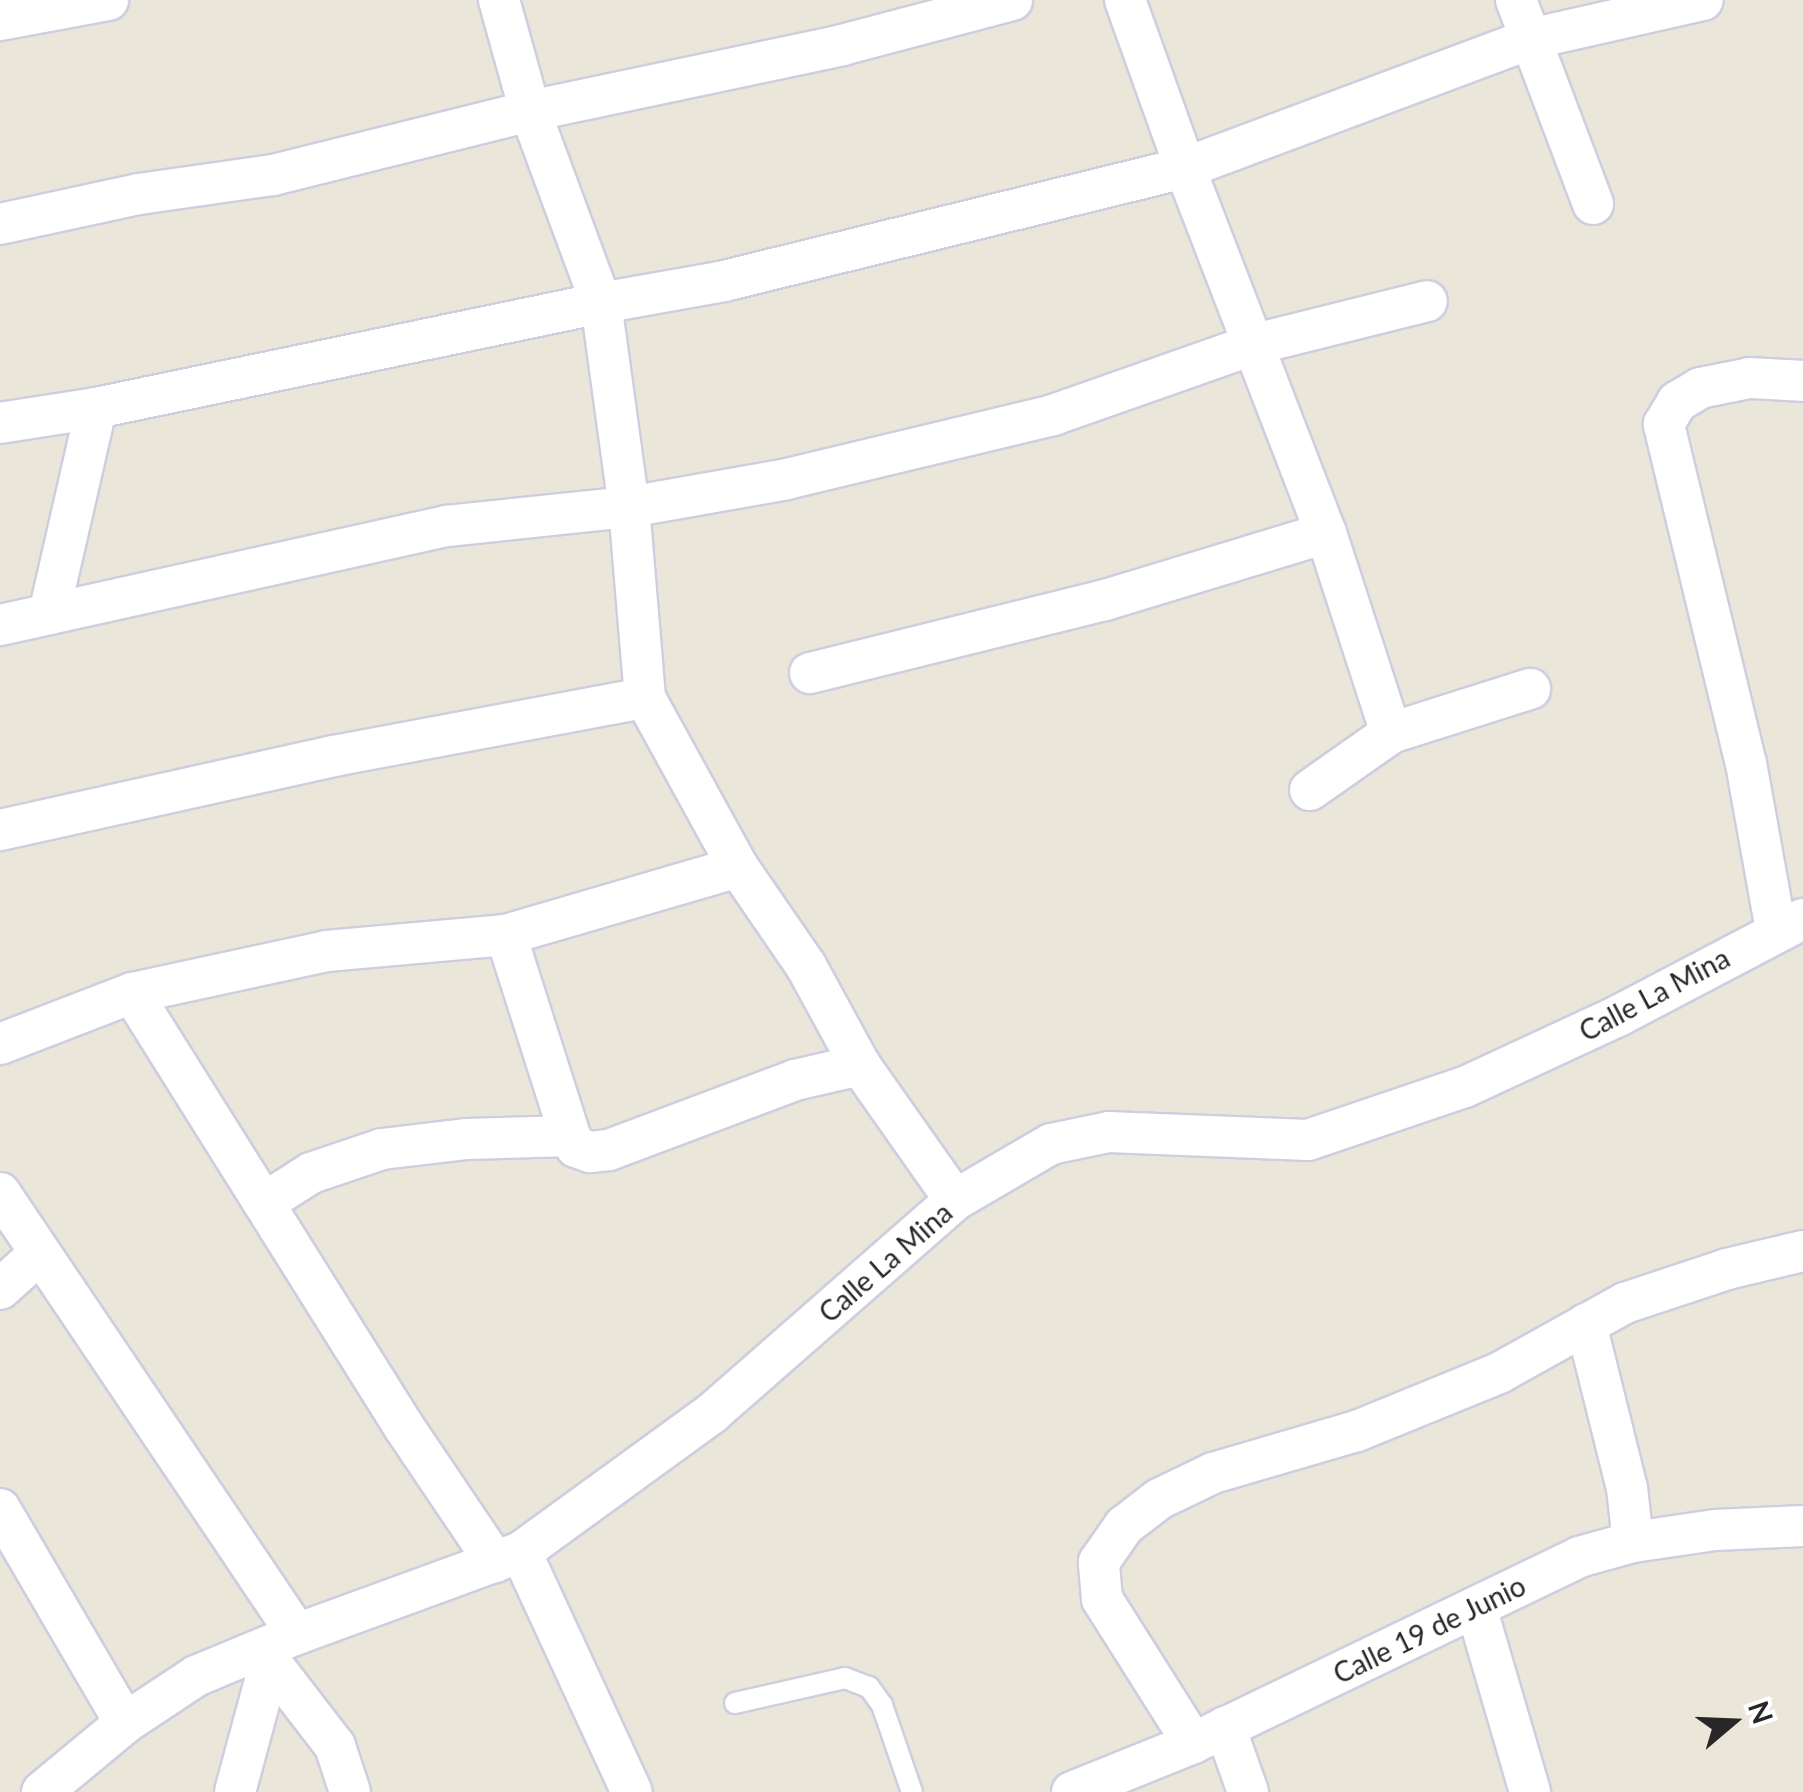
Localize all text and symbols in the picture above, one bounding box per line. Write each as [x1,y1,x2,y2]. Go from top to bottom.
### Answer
street label: Calle La Mina [1573,940,1735,1048]
street label: Calle La Mina [812,1195,958,1329]
street label: Calle 19 de Junio [1327,1568,1531,1690]
north arrow [1683,1672,1783,1772]
text: N [1742,1696,1781,1728]

